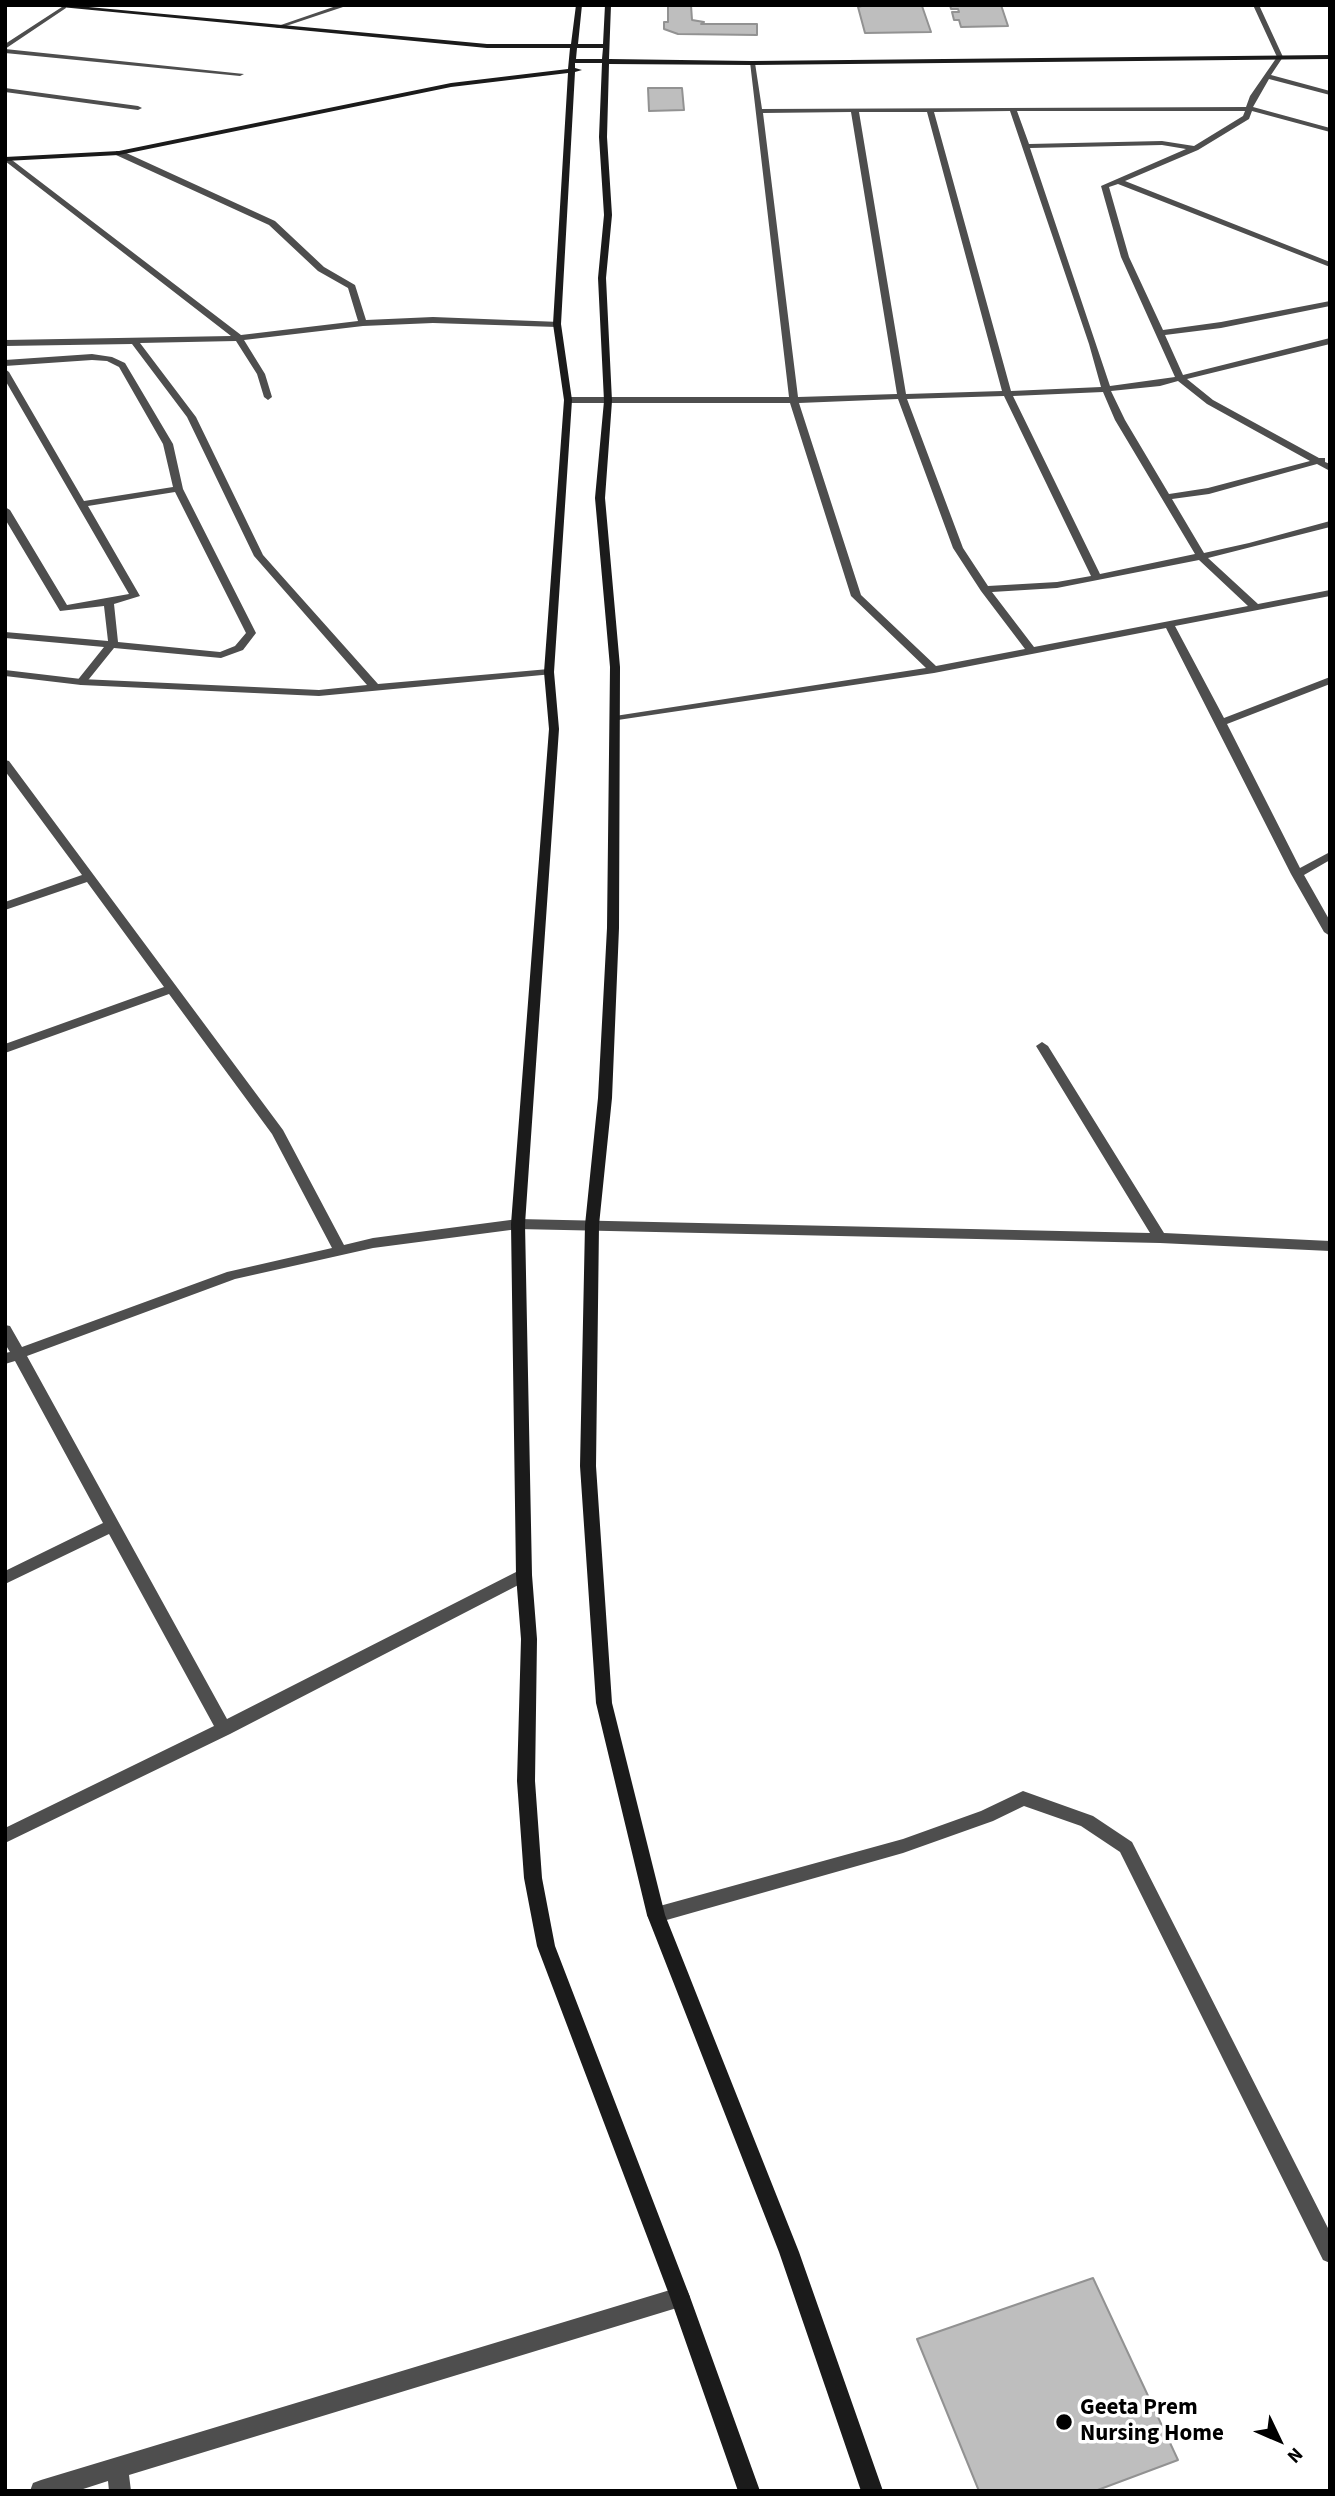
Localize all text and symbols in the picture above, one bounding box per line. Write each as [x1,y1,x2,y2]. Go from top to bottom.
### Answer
place label: Geeta Prem Nursing Home [1080,2395,1224,2449]
north arrow [1244,2405,1314,2475]
marker: Geeta Prem Nursing Home [1054,2412,1074,2432]
text: N [1280,2441,1309,2469]

